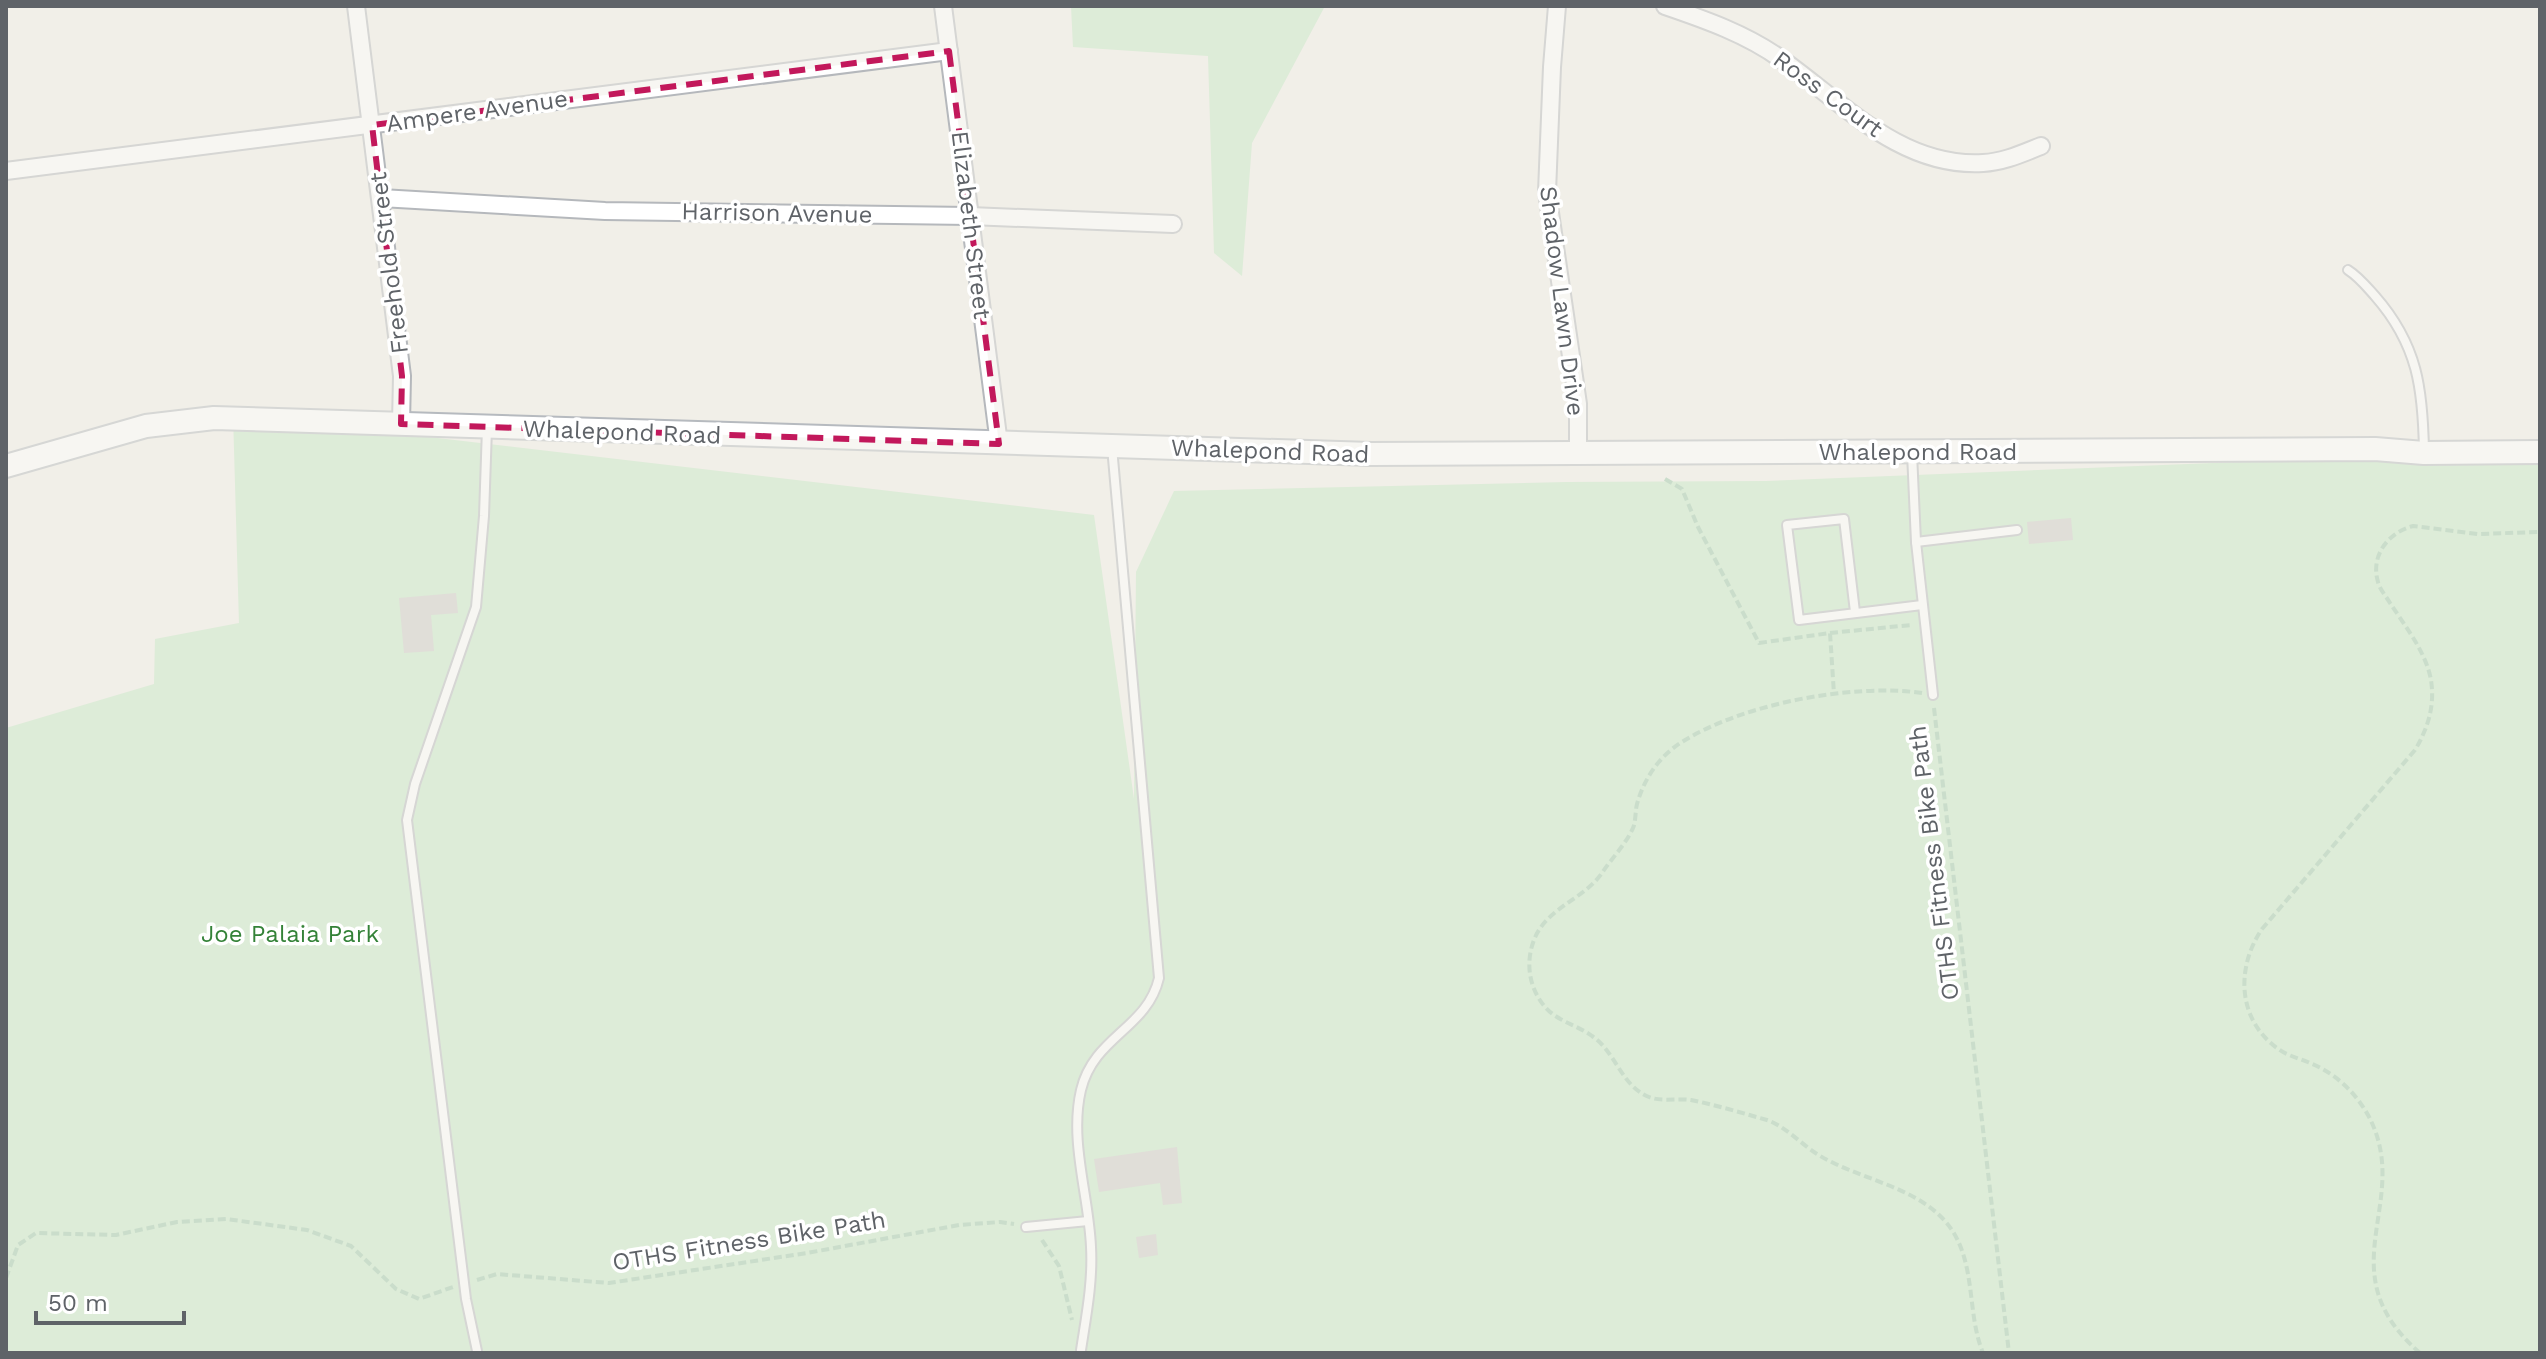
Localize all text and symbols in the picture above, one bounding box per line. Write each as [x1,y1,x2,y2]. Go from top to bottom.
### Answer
street label: Ross Court [1768,45,1888,143]
street label: Ampere Avenue [384,84,570,138]
street label: Elizabeth Street [946,129,996,321]
street label: Freehold Street [364,171,414,355]
street label: Shadow Lawn Drive [1534,185,1590,417]
street label: Harrison Avenue [681,197,873,229]
street label: Whalepond Road [522,415,722,449]
street label: Whalepond Road [1170,434,1370,468]
street label: Whalepond Road [1819,438,2017,466]
street label: OTHS Fitness Bike Path [1903,724,1965,1002]
park label: Joe Palaia Park [201,920,379,948]
street label: OTHS Fitness Bike Path [610,1206,888,1276]
scale bar [36,1275,184,1325]
text: 50 m [48,1289,108,1317]

